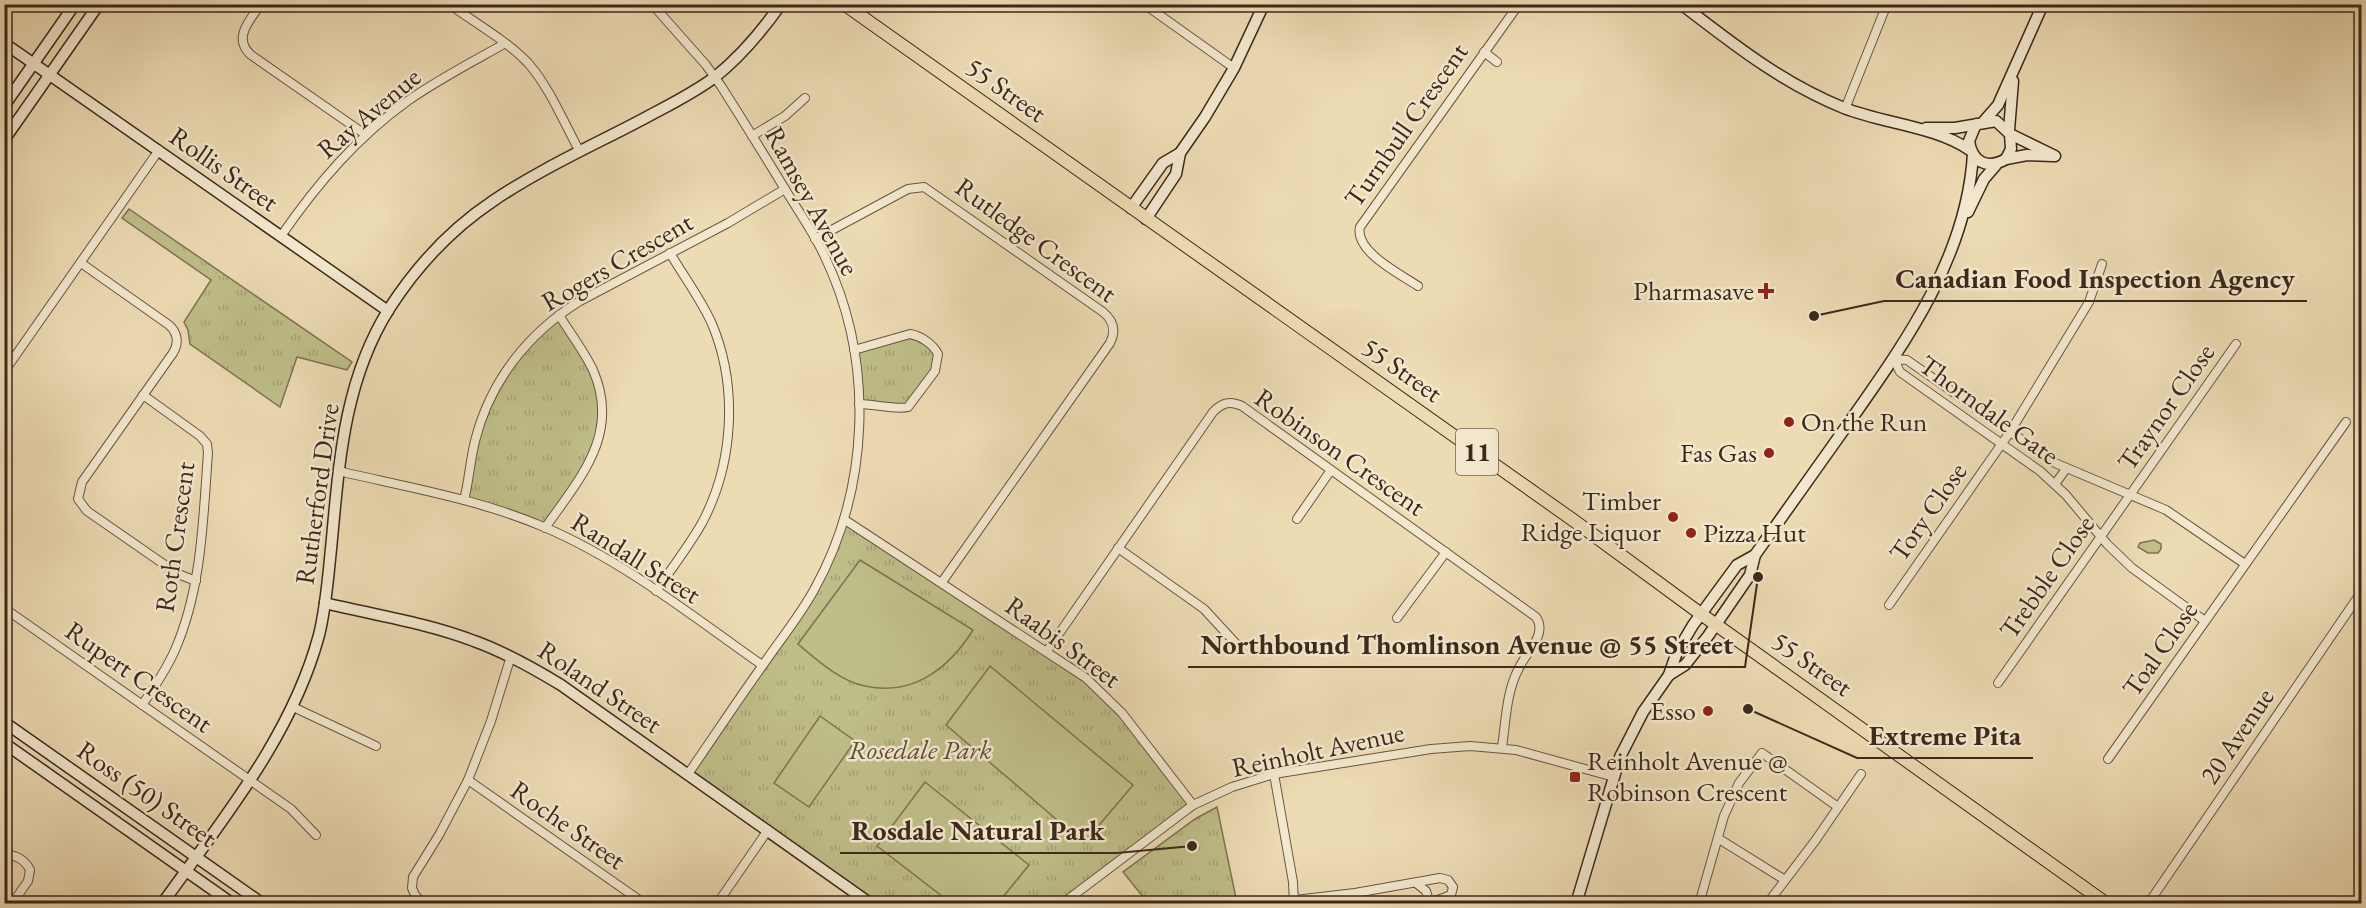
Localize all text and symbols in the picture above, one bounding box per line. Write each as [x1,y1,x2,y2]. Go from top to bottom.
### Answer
street label: Turnbull Crescent [1336,35,1476,214]
street label: 55 Street [959,49,1054,130]
street label: Ray Avenue [310,59,428,166]
street label: Rollis Street [163,118,286,219]
street label: Ramsey Avenue [757,120,868,281]
street label: Rutledge Crescent [949,169,1124,310]
street label: Rogers Crescent [535,204,699,319]
callout: Canadian Food Inspection Agency [1884,255,2307,301]
text: Canadian Food Inspection Agency [1895,260,2295,296]
place label: Pharmasave [1633,273,1754,308]
marker: Pharmasave [1759,284,1773,298]
street label: 55 Street [1355,329,1450,410]
street label: Traynor Close [2109,336,2222,477]
street label: Thorndale Gate [1912,347,2066,472]
street label: Robinson Crescent [1248,380,1433,524]
street label: Rutherford Drive [286,401,347,587]
place label: On the Run [1801,404,1927,439]
marker: On the Run [1782,415,1796,429]
road number: 11 [1456,429,1498,475]
place label: Fas Gas [1680,435,1757,470]
marker: Fas Gas [1762,446,1776,460]
street label: Tory Close [1881,455,1974,568]
street label: Roth Crescent [147,459,202,614]
place label: Timber Ridge Liquor [1521,483,1661,549]
street label: Randall Street [565,504,708,611]
street label: Trebble Close [1991,508,2102,645]
marker: Timber Ridge Liquor [1666,510,1680,524]
place label: Pizza Hut [1703,515,1806,550]
marker: Pizza Hut [1684,526,1698,540]
street label: Raabis Street [998,588,1129,696]
street label: Toal Close [2114,594,2205,703]
street label: Rupert Crescent [59,613,220,741]
callout: Northbound Thomlinson Avenue @ 55 Street [1188,621,1745,667]
street label: 55 Street [1765,623,1860,704]
text: Northbound Thomlinson Avenue @ 55 Street [1200,626,1734,662]
street label: Roland Street [532,632,669,741]
street label: 20 Avenue [2192,681,2282,791]
place label: Esso [1650,693,1696,728]
marker: Esso [1701,704,1715,718]
callout: Extreme Pita [1857,712,2033,758]
street label: Reinholt Avenue [1228,714,1407,785]
text: Extreme Pita [1869,717,2022,753]
street label: Ross (50) Street [70,732,225,855]
park label: Rosedale Park [848,732,992,767]
place label: Reinholt Avenue @ Robinson Crescent [1587,743,1788,809]
marker: Reinholt Avenue @ Robinson Crescent [1568,770,1582,784]
street label: Roche Street [504,772,633,877]
callout: Rosdale Natural Park [840,807,1117,853]
text: Rosdale Natural Park [851,812,1105,848]

